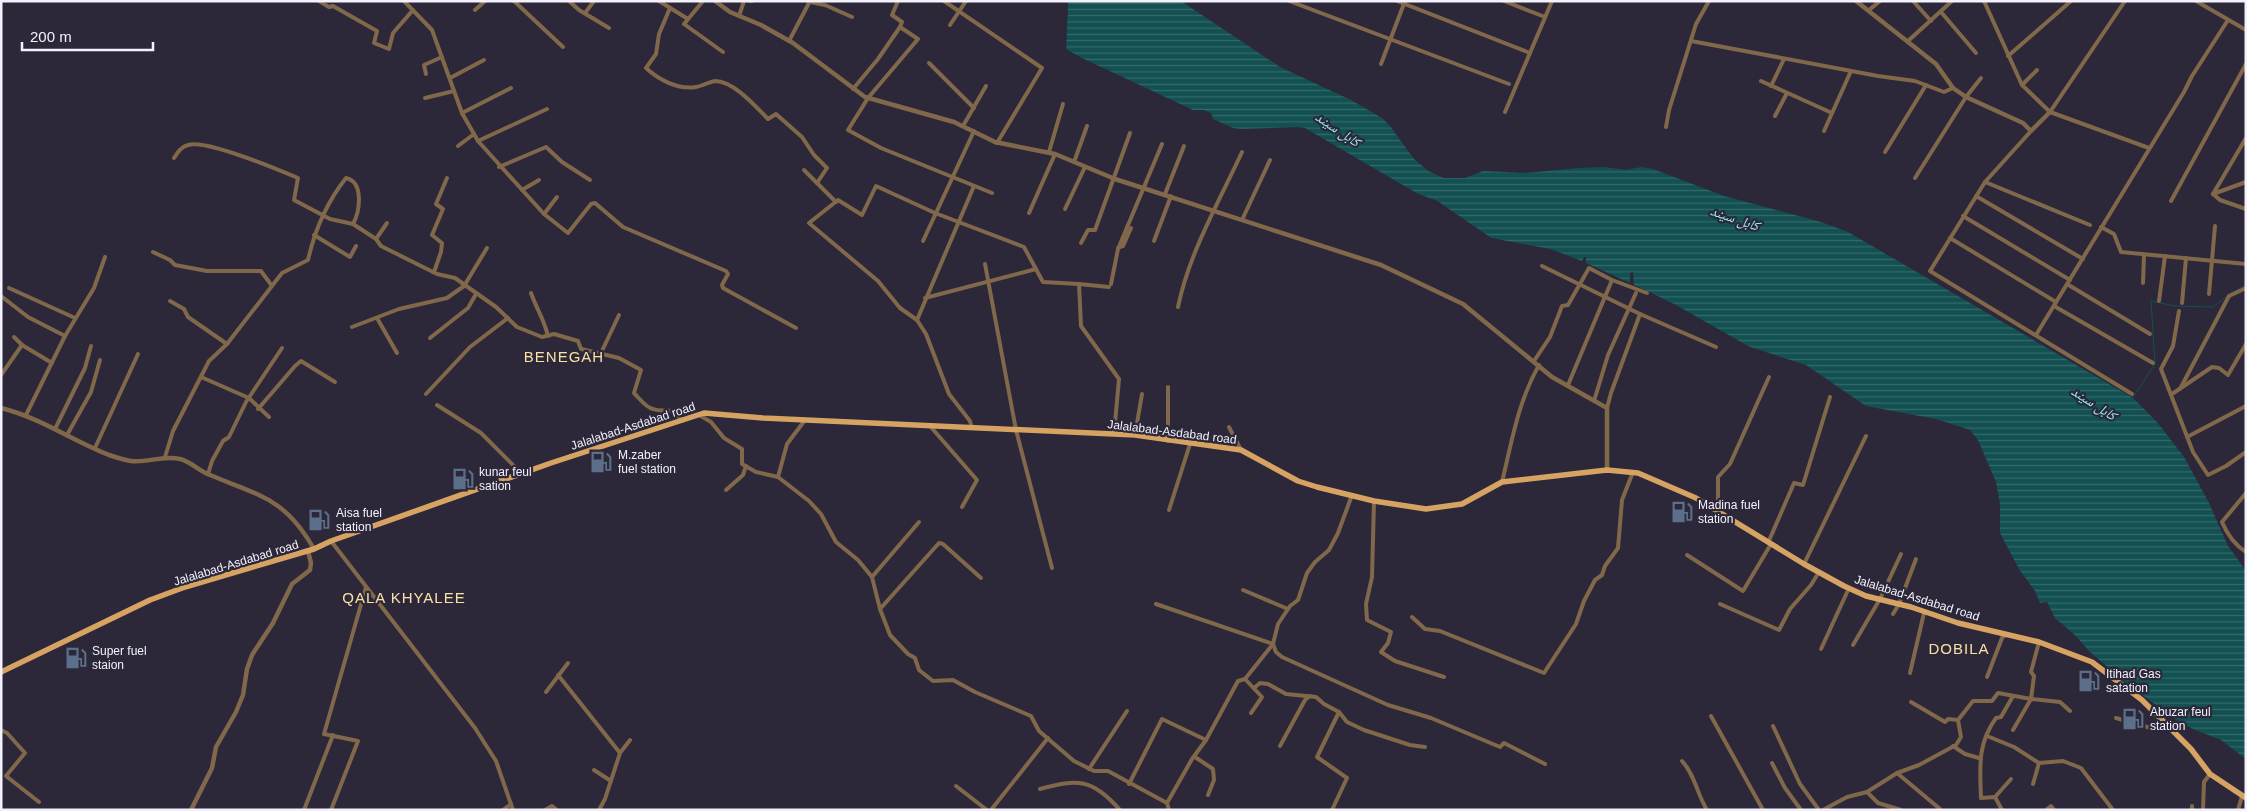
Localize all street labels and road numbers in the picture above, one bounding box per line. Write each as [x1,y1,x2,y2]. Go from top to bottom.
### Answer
street label: Jalalabad-Asdabad road [569,399,697,453]
street label: Jalalabad-Asdabad road [1107,417,1237,447]
street label: Jalalabad-Asdabad road [172,537,300,589]
street label: Jalalabad-Asdabad road [1853,572,1981,624]

